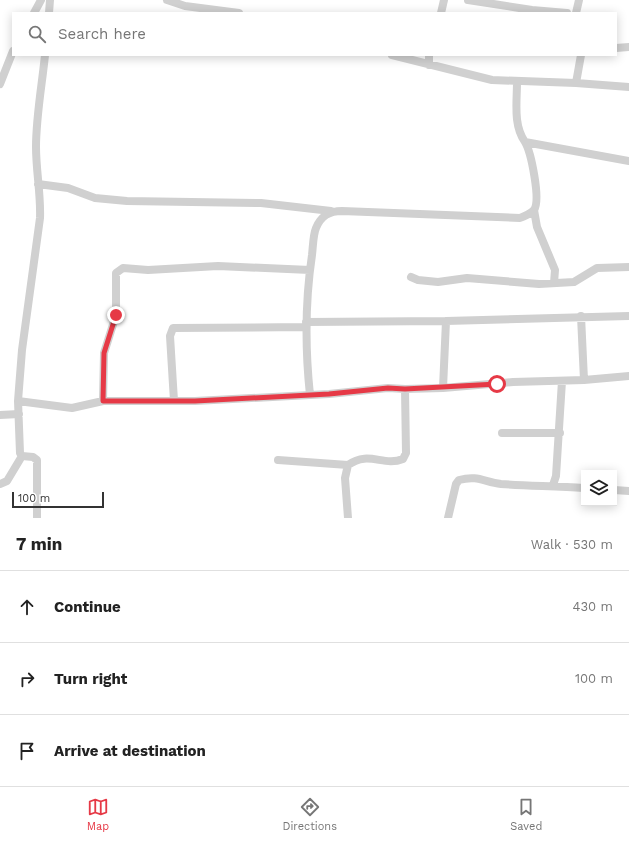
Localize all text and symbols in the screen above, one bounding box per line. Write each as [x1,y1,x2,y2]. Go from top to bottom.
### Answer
search box [12,12,617,56]
icon: search [26,23,48,45]
text: Search here [58,25,146,43]
route end [107,306,125,324]
route start [488,375,506,393]
map controls [581,470,617,506]
button: layers [581,470,617,506]
scale bar [12,490,104,509]
text: 100 m [18,492,50,505]
text: 7 min [16,534,62,554]
text: Walk · 530 m [531,537,613,552]
icon: ahead [16,596,38,618]
text: Continue [54,598,121,616]
text: 430 m [573,599,613,614]
icon: right [16,668,38,690]
text: Turn right [54,670,127,688]
text: 100 m [575,671,613,686]
icon: arrive [16,740,38,762]
text: Arrive at destination [54,742,206,760]
tab: Map [87,796,109,833]
tab: Directions [283,796,337,833]
tab: Saved [510,796,542,833]

